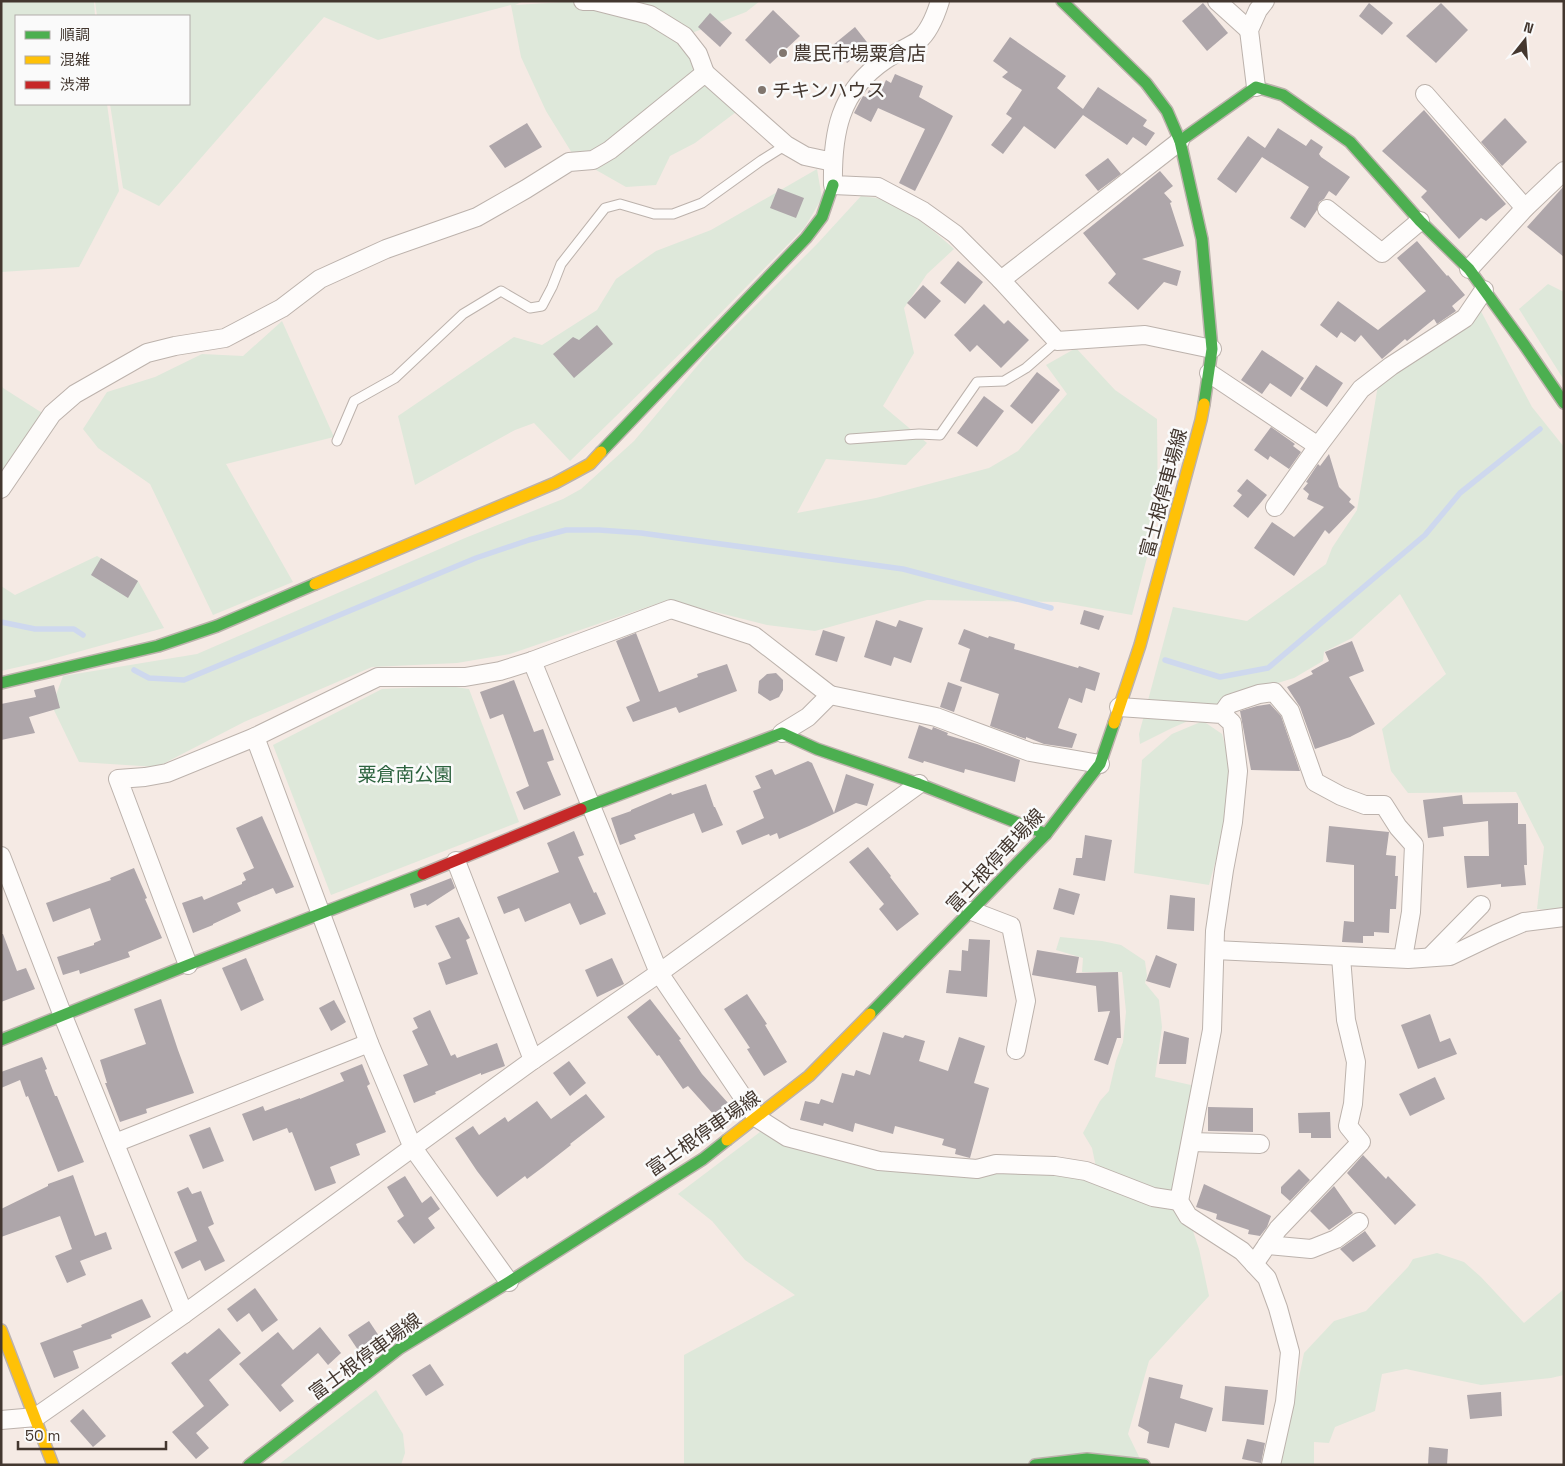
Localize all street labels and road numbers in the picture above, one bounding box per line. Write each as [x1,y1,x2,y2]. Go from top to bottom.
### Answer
street label: 富士根停車場線 [1134,426,1193,561]
street label: 富士根停車場線 [941,803,1050,918]
street label: 富士根停車場線 [642,1085,765,1182]
street label: 富士根停車場線 [304,1307,426,1406]

